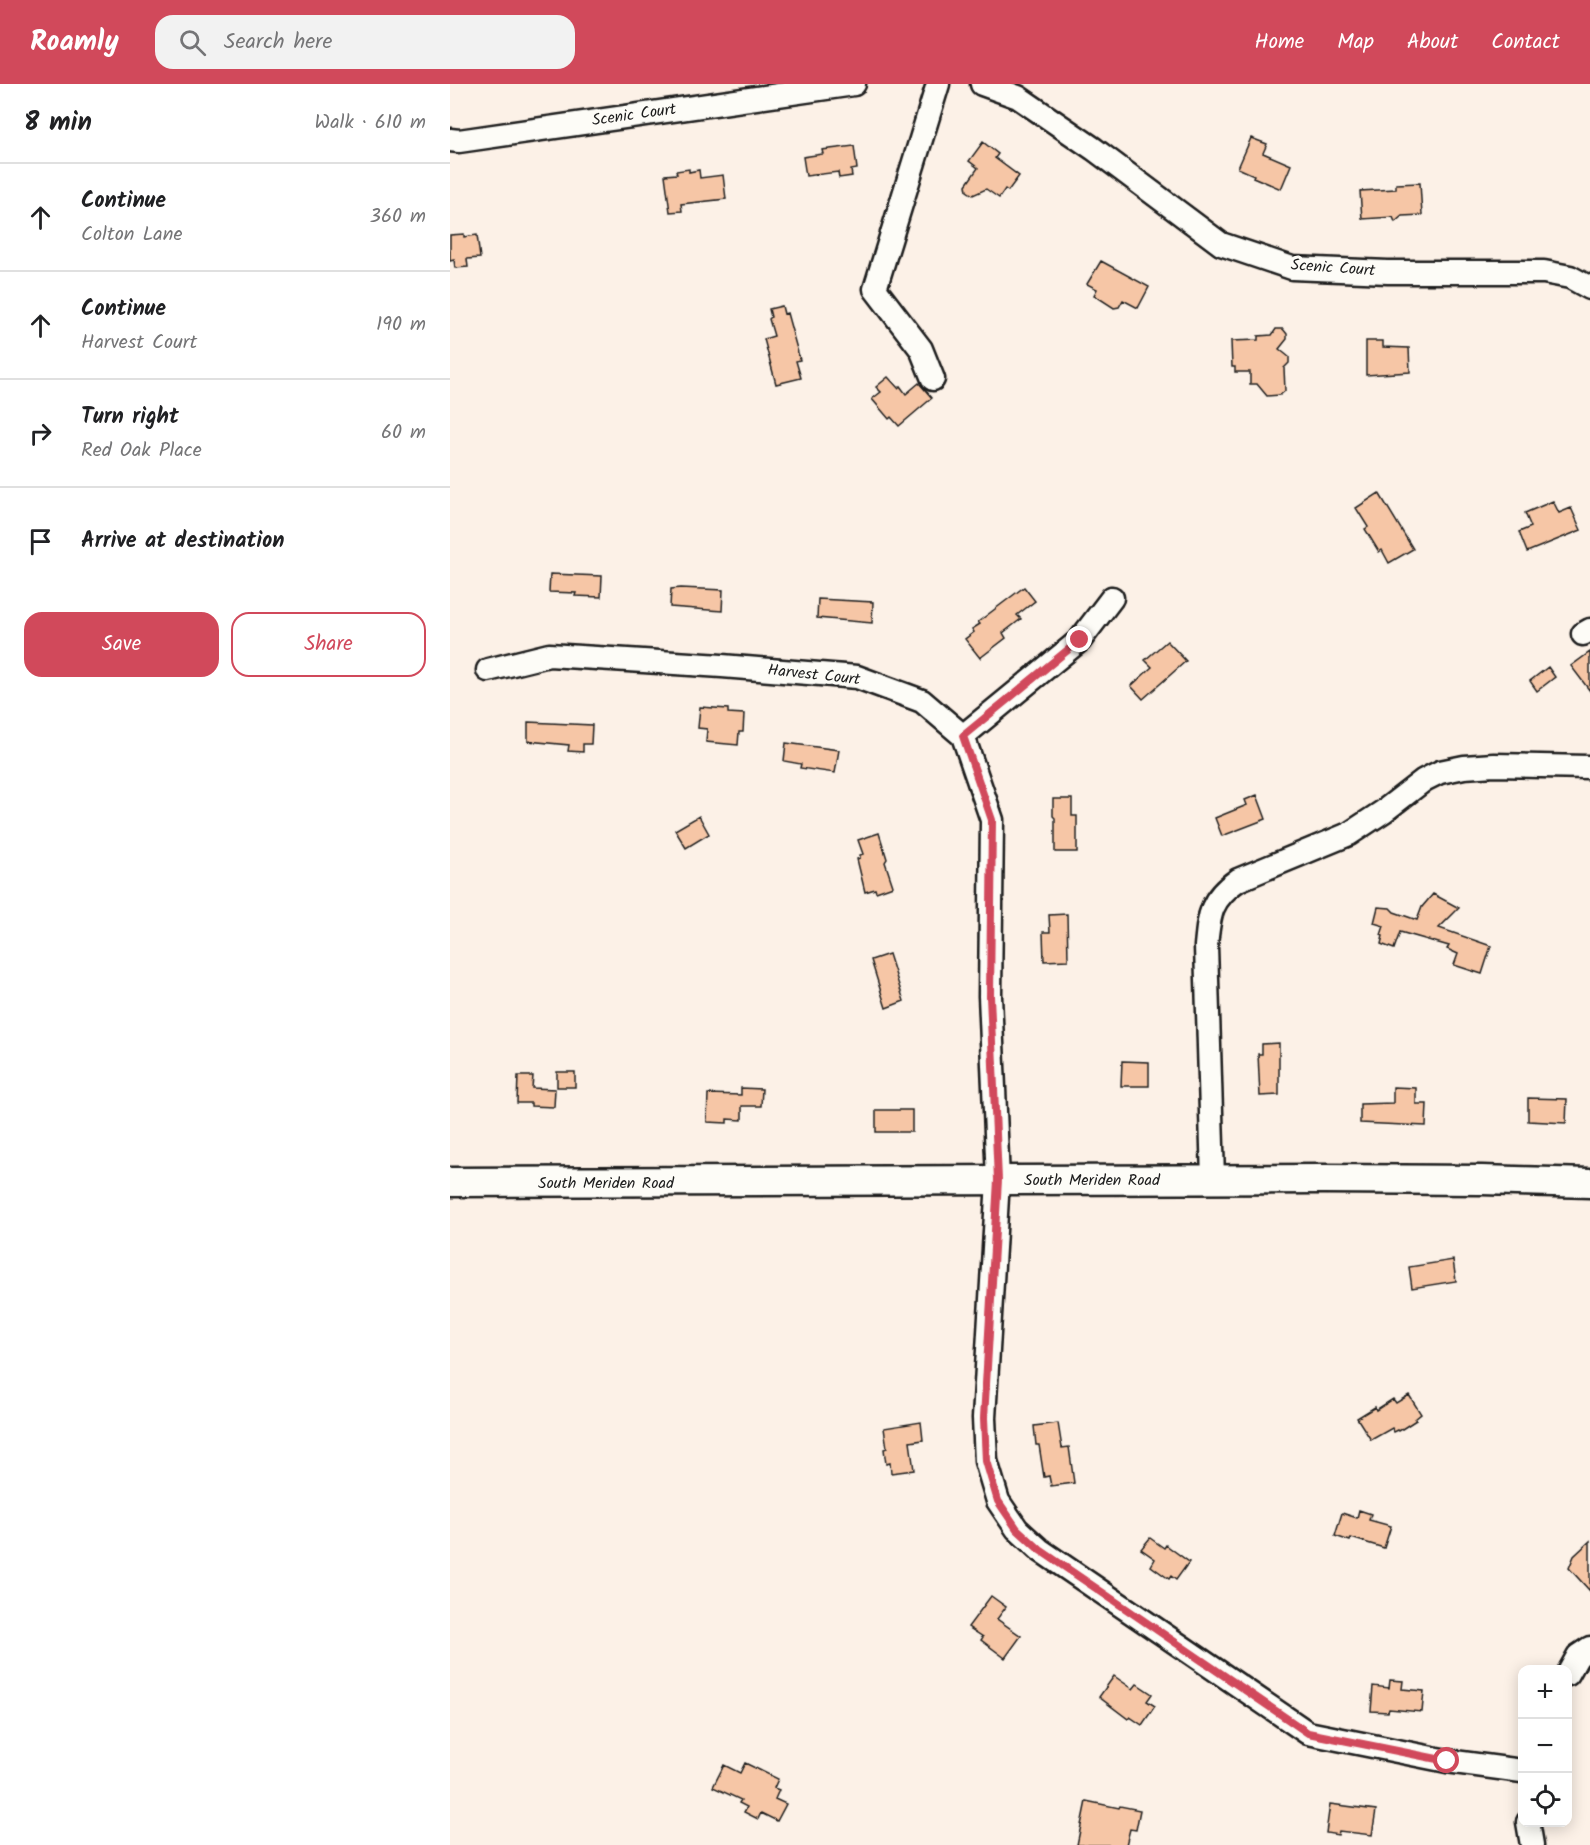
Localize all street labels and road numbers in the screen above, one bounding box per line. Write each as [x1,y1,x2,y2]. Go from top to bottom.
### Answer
street label: Scenic Court [590,97,678,133]
street label: Scenic Court [1290,253,1377,283]
street label: Harvest Court [766,658,862,692]
street label: South Meriden Road [1024,1168,1161,1193]
street label: South Meriden Road [538,1171,675,1196]

